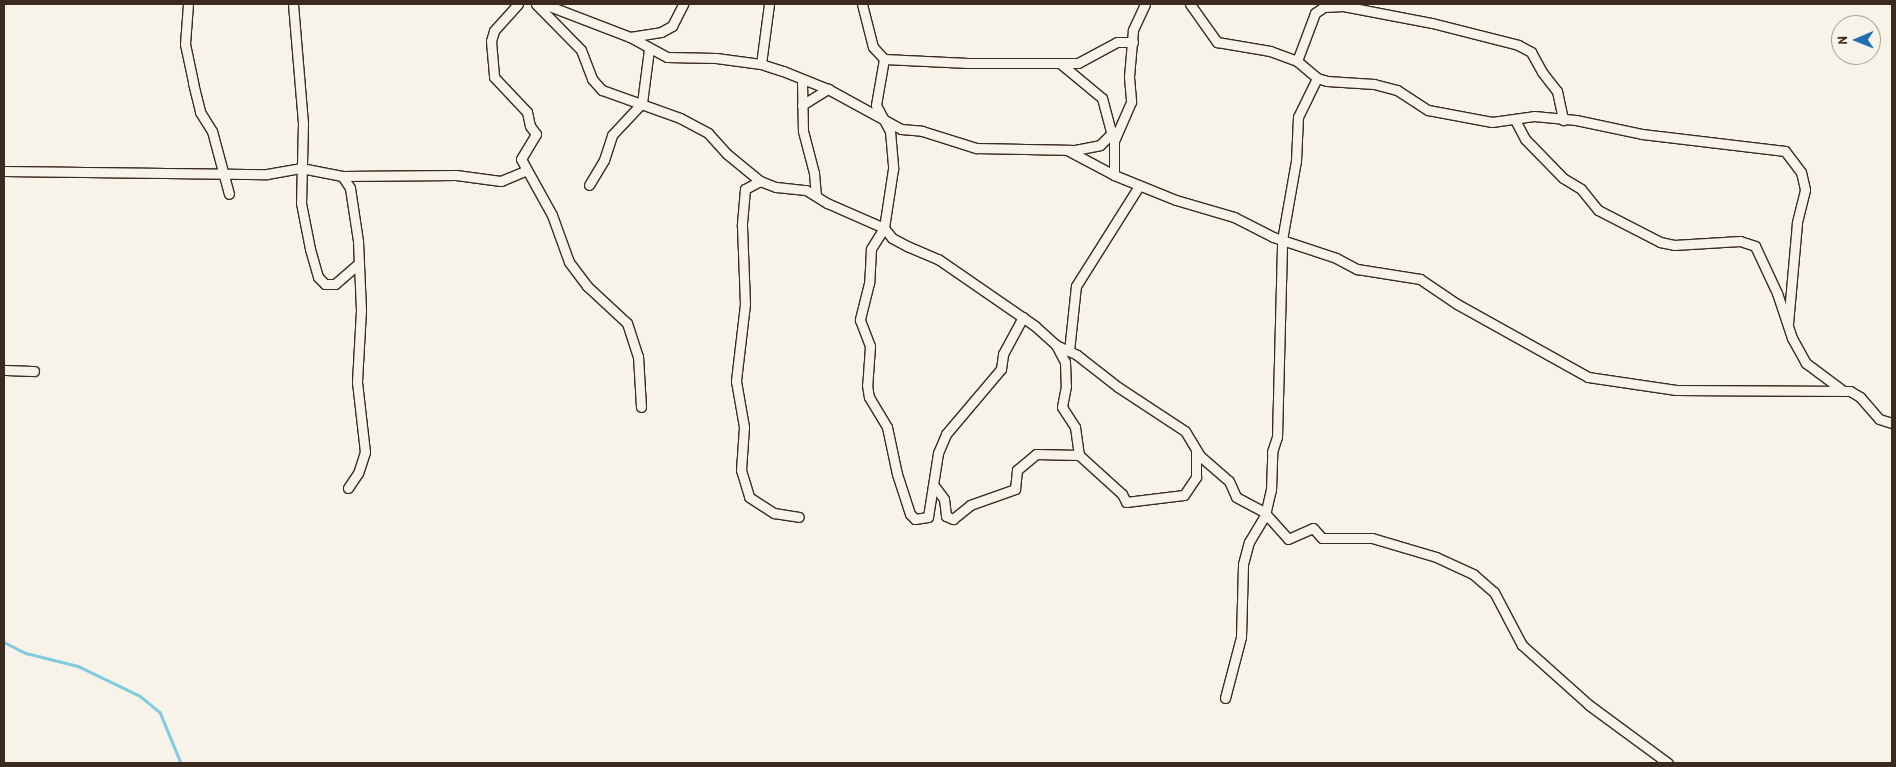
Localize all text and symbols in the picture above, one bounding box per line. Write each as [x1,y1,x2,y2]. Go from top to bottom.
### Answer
north arrow [1831,15,1881,65]
text: N [1832,36,1851,44]

